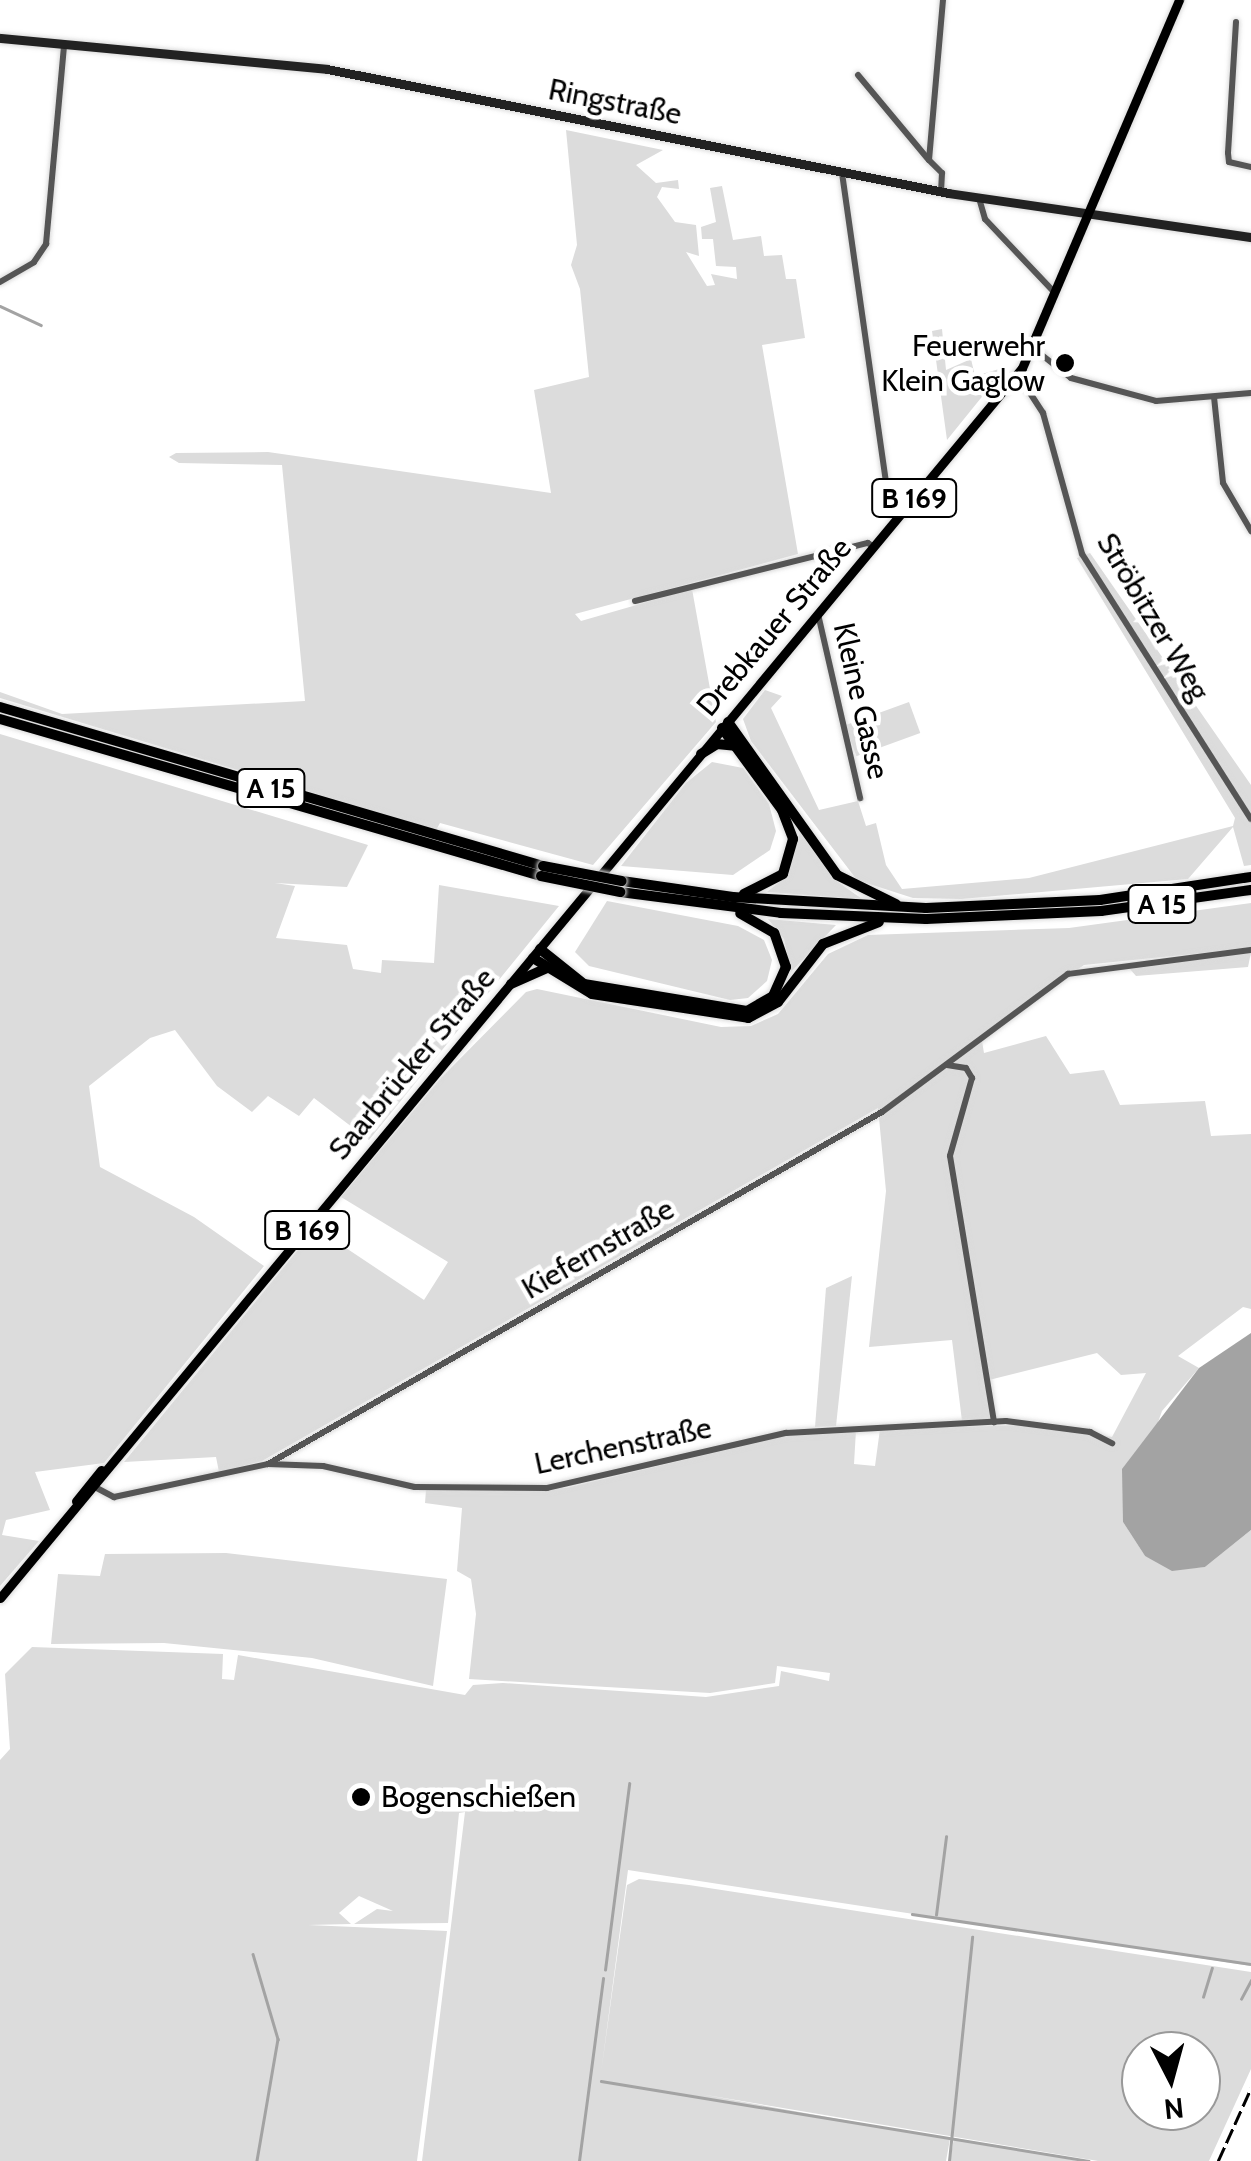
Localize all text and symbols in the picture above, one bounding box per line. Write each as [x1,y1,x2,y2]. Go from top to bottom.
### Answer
street label: Ringstraße [545,71,685,133]
place label: Feuerwehr Klein Gaglow [881,328,1045,398]
marker: Feuerwehr Klein Gaglow [1054,352,1076,374]
road number: B 169 [869,475,959,521]
street label: Ströbitzer Weg [1089,527,1217,707]
street label: Drebkauer Straße [689,531,859,723]
street label: Kleine Gasse [826,619,896,783]
road number: A 15 [236,765,306,811]
road number: A 15 [1127,881,1197,927]
street label: Saarbrücker Straße [321,961,503,1167]
street label: Kiefernstraße [516,1191,680,1307]
road number: B 169 [262,1207,352,1253]
street label: Lerchenstraße [531,1410,715,1482]
place label: Bogenschießen [381,1779,576,1815]
marker: Bogenschießen [350,1786,372,1808]
north arrow [1121,2031,1221,2131]
text: N [1162,2091,1186,2127]

